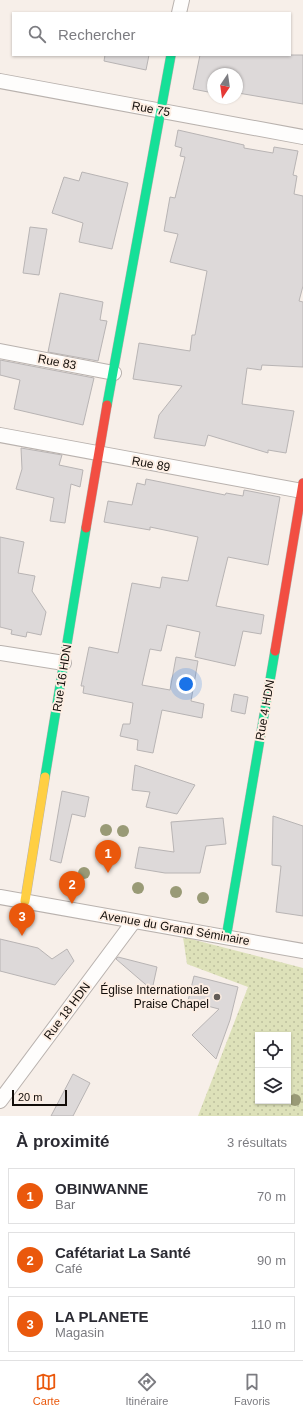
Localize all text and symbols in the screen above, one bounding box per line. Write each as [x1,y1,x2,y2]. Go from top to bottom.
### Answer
search box [12,12,291,56]
icon: search [26,23,48,45]
text: Rechercher [58,26,136,43]
north arrow [207,68,243,104]
street label: Rue 75 [131,99,172,119]
street label: Rue 83 [37,351,78,373]
street label: Rue 89 [131,454,172,474]
street label: Rue 16 HDN [50,643,74,713]
your location [176,674,196,694]
street label: Rue 4 HDN [253,679,277,741]
pin: 1 [95,840,121,873]
pin: 2 [59,871,85,904]
pin: 3 [9,903,35,936]
street label: Avenue du Grand Séminaire [99,908,251,948]
street label: Rue 18 HDN [41,980,93,1042]
place label: Église Internationale Praise Chapel [100,982,209,1011]
marker: Église Internationale Praise Chapel [212,992,222,1002]
map controls [255,1032,291,1104]
button: locate [255,1032,291,1068]
button: layers [255,1068,291,1104]
scale bar [12,1088,67,1107]
text: 20 m [18,1091,42,1103]
text: À proximité [16,1132,110,1151]
text: 3 résultats [227,1135,287,1150]
text: OBINWANNE [55,1180,148,1197]
text: 1 [26,1189,34,1204]
text: 70 m [257,1189,286,1204]
text: Bar [55,1197,75,1212]
text: Cafétariat La Santé [55,1244,191,1261]
text: 2 [26,1253,34,1268]
text: 90 m [257,1253,286,1268]
text: Café [55,1261,82,1276]
text: LA PLANETE [55,1308,149,1325]
text: 3 [26,1317,34,1332]
text: 110 m [251,1317,286,1332]
text: Magasin [55,1325,104,1340]
tab: Carte [33,1371,60,1407]
tab: Itinéraire [126,1371,168,1407]
tab: Favoris [234,1371,270,1407]

